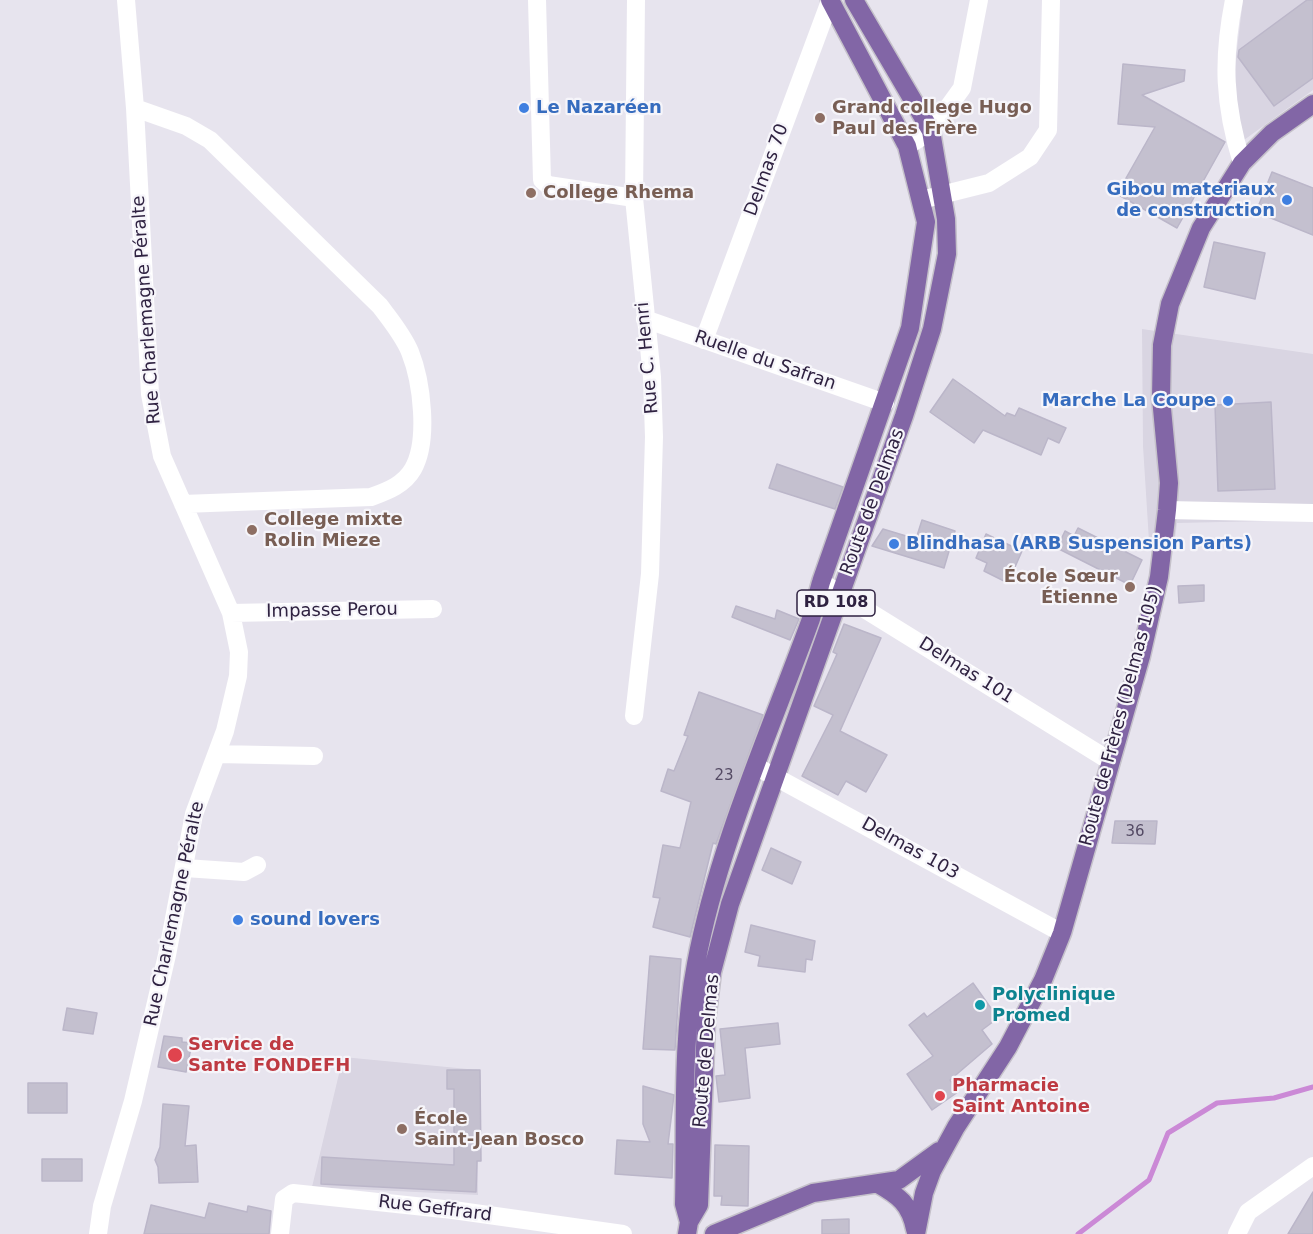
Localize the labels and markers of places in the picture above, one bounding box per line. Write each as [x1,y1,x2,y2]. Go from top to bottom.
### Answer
place label: Le Nazaréen [536,97,662,119]
place label: Grand college Hugo Paul des Frère [832,97,1032,140]
marker: Le Nazaréen [517,101,531,115]
marker: Grand college Hugo Paul des Frère [813,111,827,125]
place label: Gibou materiaux de construction [1106,179,1275,222]
place label: College Rhema [543,182,694,204]
marker: College Rhema [524,186,538,200]
marker: Gibou materiaux de construction [1280,193,1294,207]
place label: Marche La Coupe [1042,390,1216,412]
marker: Marche La Coupe [1221,394,1235,408]
place label: College mixte Rolin Mieze [264,509,403,552]
marker: College mixte Rolin Mieze [245,523,259,537]
place label: Blindhasa (ARB Suspension Parts) [906,533,1252,555]
marker: Blindhasa (ARB Suspension Parts) [887,537,901,551]
place label: École Sœur Étienne [1004,566,1118,608]
marker: École Sœur Étienne [1123,580,1137,594]
place label: sound lovers [250,909,380,931]
marker: sound lovers [231,913,245,927]
place label: Polyclinique Promed [992,984,1115,1026]
marker: Polyclinique Promed [973,998,987,1012]
place label: Service de Sante FONDEFH [188,1034,350,1076]
marker: Service de Sante FONDEFH [166,1046,184,1064]
place label: Pharmacie Saint Antoine [952,1075,1090,1118]
marker: Pharmacie Saint Antoine [933,1089,947,1103]
place label: École Saint-Jean Bosco [414,1108,584,1150]
marker: École Saint-Jean Bosco [395,1122,409,1136]

